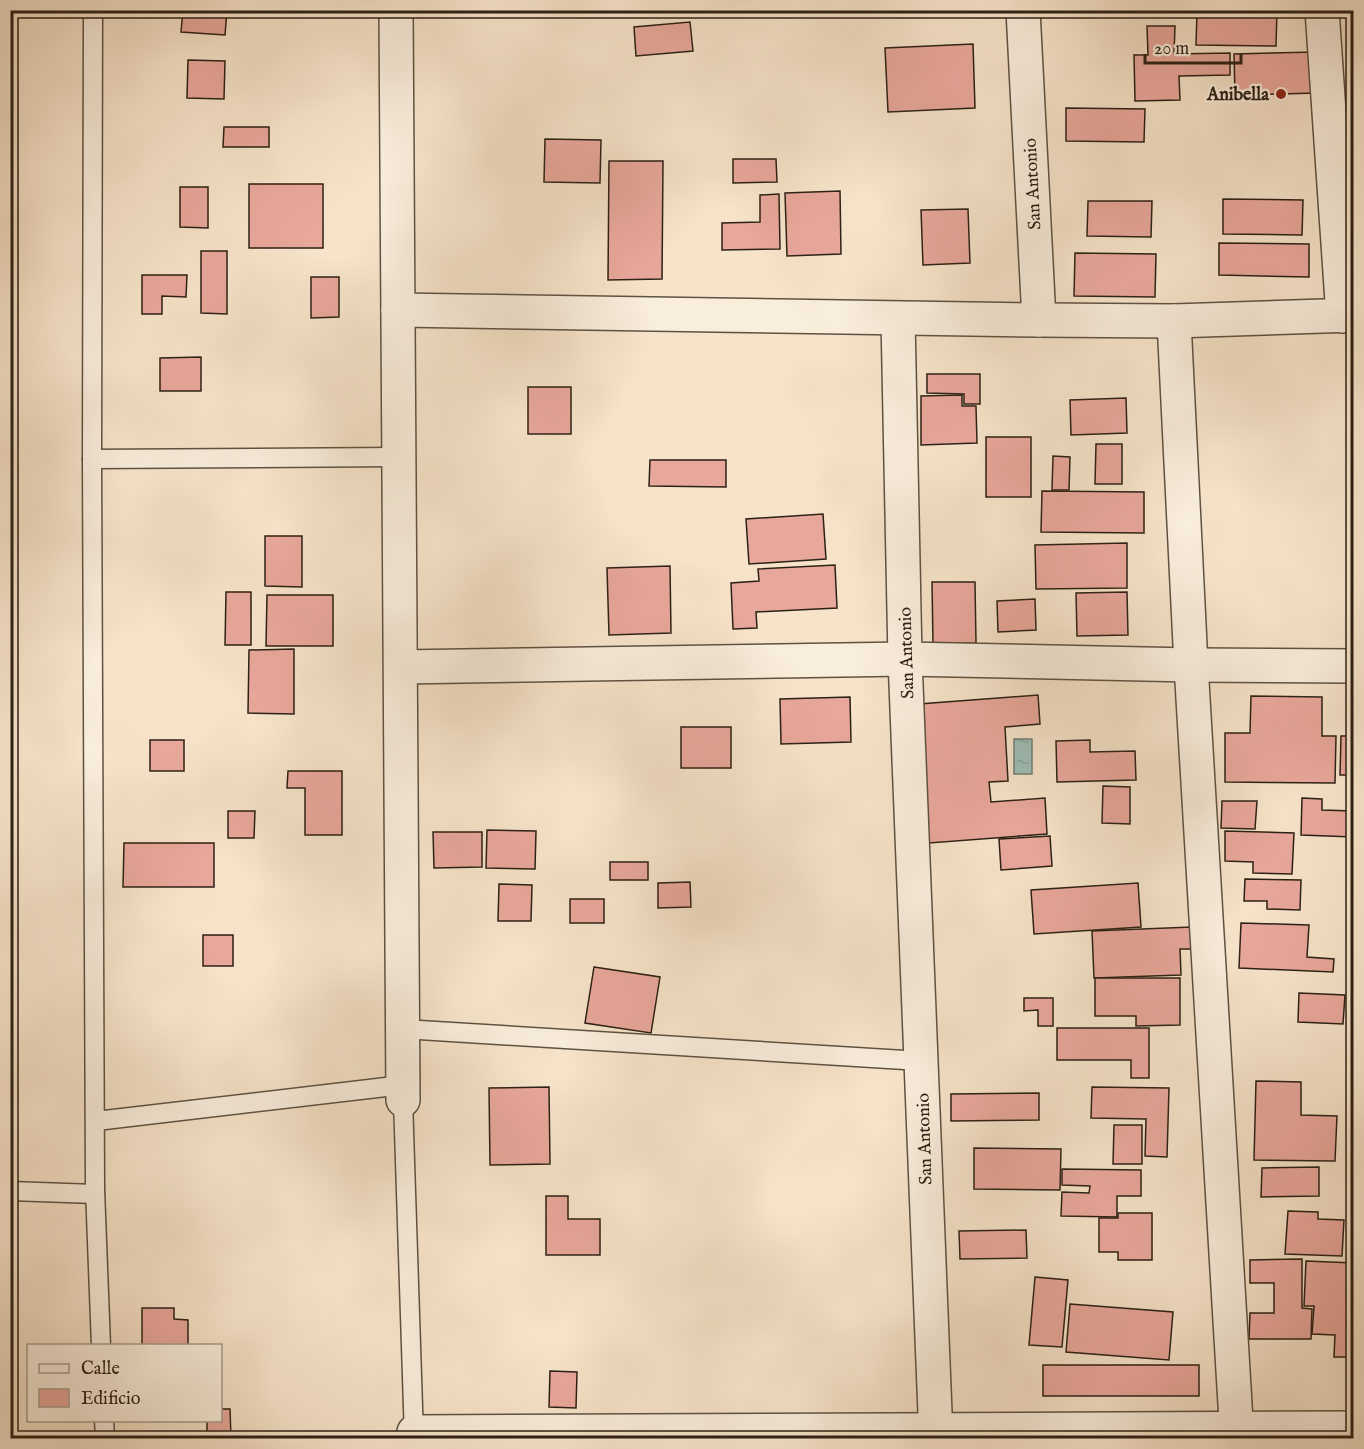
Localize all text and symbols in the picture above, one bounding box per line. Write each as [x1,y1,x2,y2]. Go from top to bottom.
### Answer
scale bar [1145,27,1241,65]
text: 20 m [1154,38,1189,61]
place label: Anibella [1206,84,1270,107]
marker: Anibella [1274,87,1288,101]
street label: San Antonio [1020,137,1047,230]
street label: San Antonio [894,606,921,699]
street label: San Antonio [912,1092,939,1185]
legend [27,1344,222,1422]
text: Calle [81,1358,120,1381]
text: Edificio [81,1388,141,1411]

